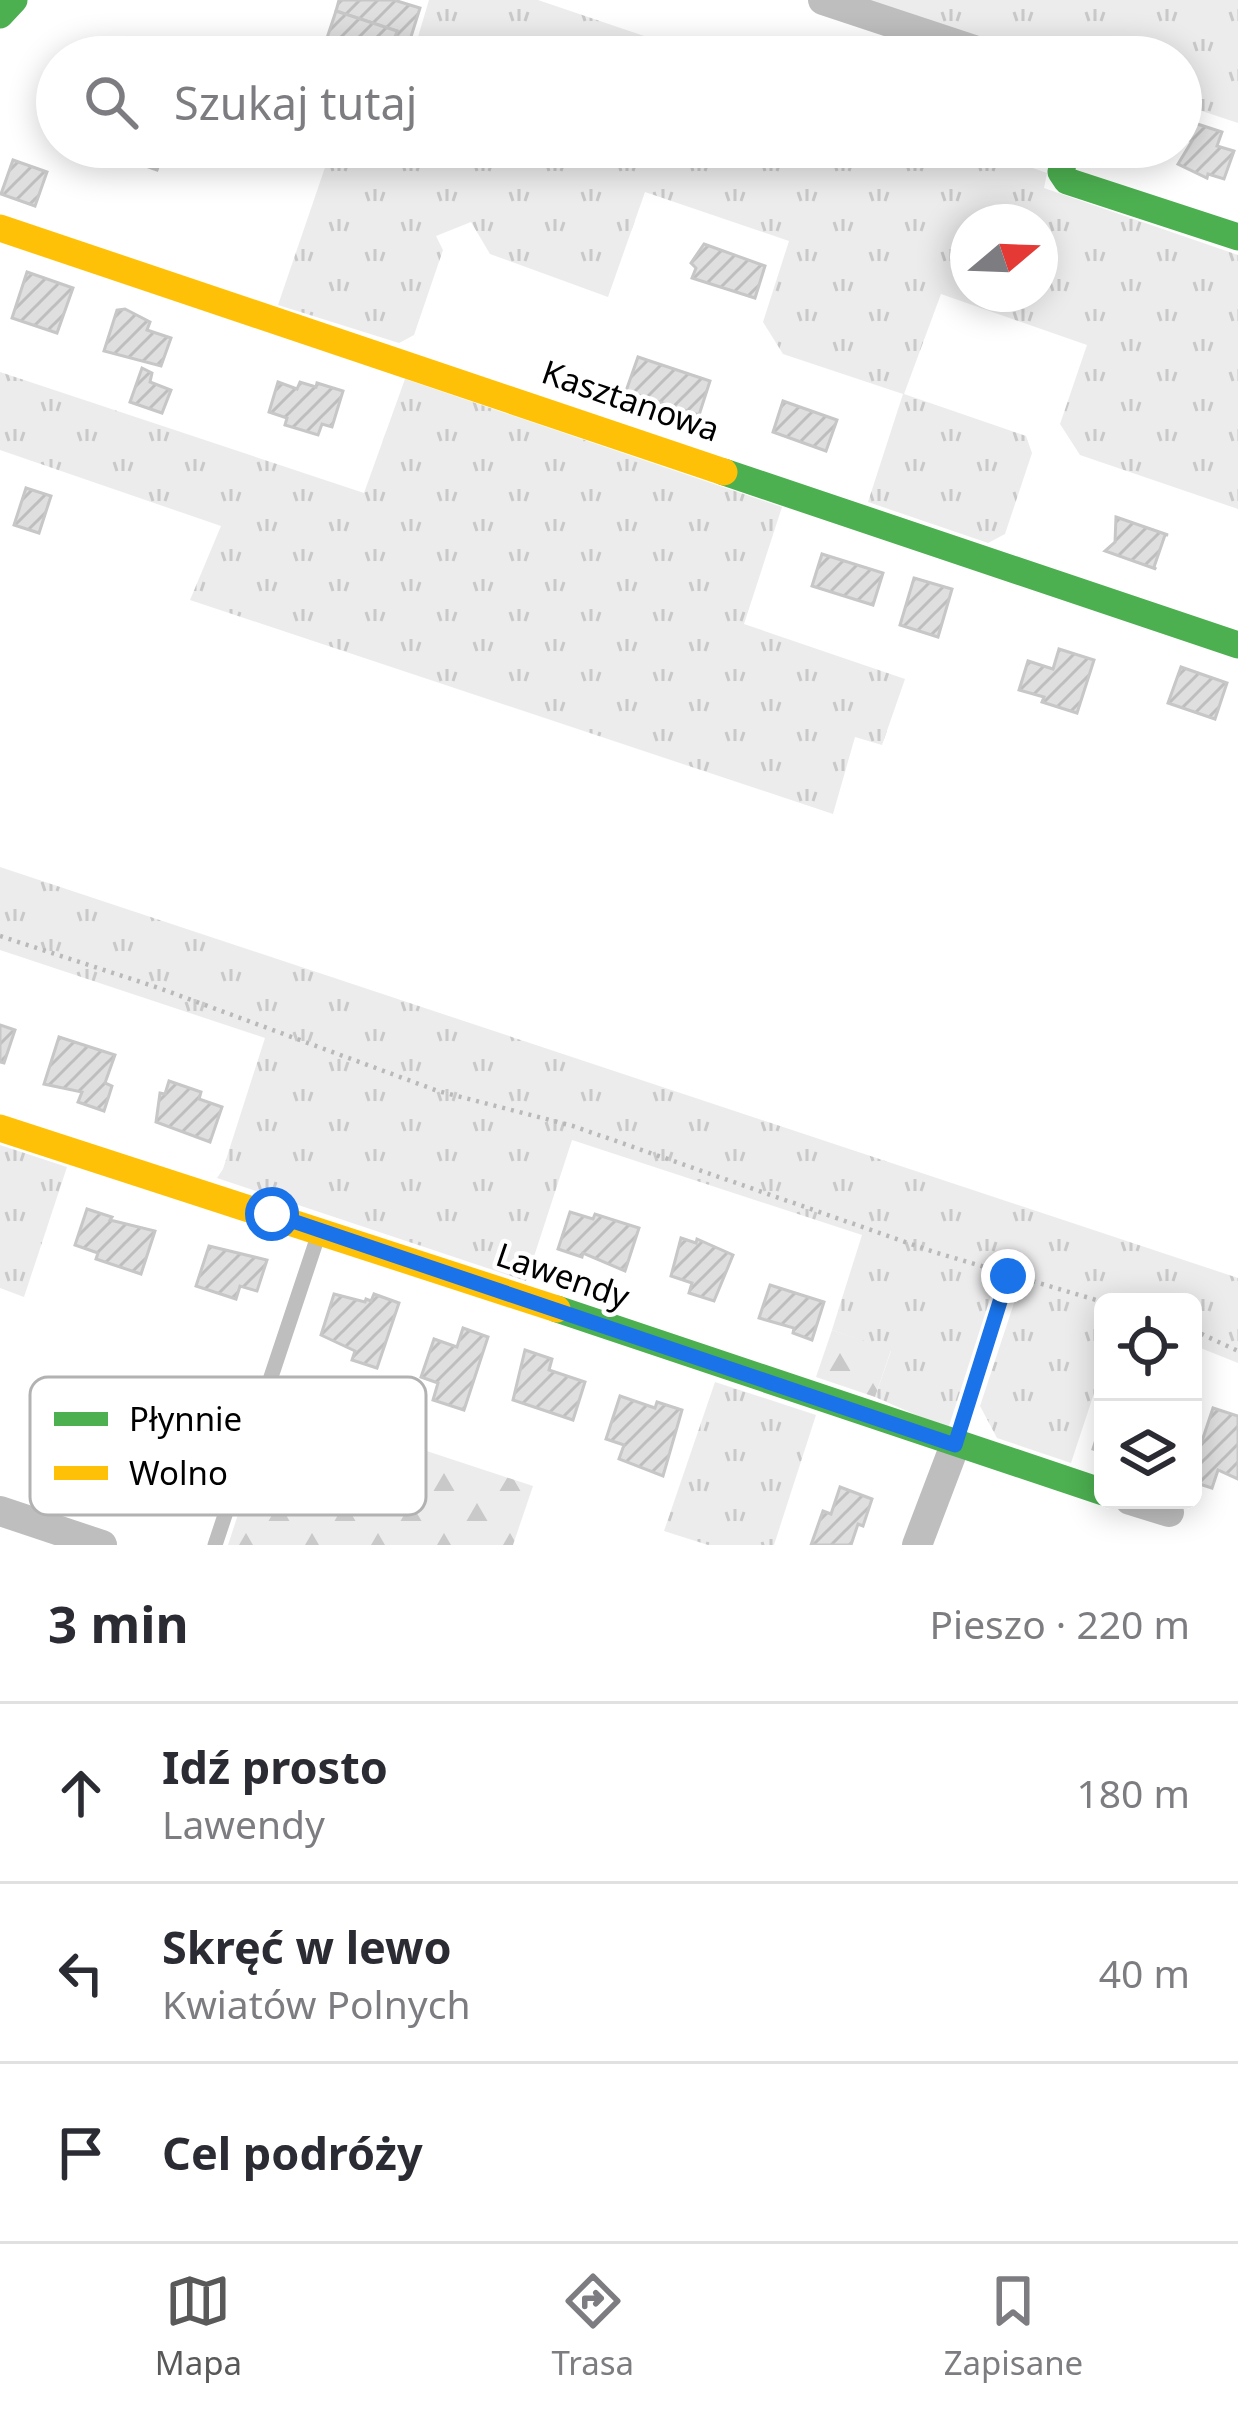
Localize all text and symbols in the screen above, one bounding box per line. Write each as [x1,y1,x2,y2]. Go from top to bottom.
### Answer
search box [36,36,1202,168]
icon: search [78,69,144,135]
text: Szukaj tutaj [174,72,417,133]
north arrow [950,204,1058,312]
street label: Kasztanowa [536,349,726,451]
route start [245,1187,299,1241]
street label: Lawendy [490,1231,636,1319]
route end [981,1249,1035,1303]
map controls [1094,1293,1202,1509]
button: locate [1094,1293,1202,1401]
legend [30,1377,426,1515]
text: Płynnie [129,1396,242,1441]
button: layers [1094,1401,1202,1509]
text: Wolno [129,1450,228,1495]
text: 3 min [48,1588,189,1658]
text: Pieszo · 220 m [929,1597,1190,1650]
text: Idź prosto [162,1736,388,1797]
icon: ahead [48,1760,114,1826]
text: 180 m [1076,1766,1190,1819]
text: Lawendy [162,1797,325,1850]
text: Skręć w lewo [162,1916,452,1977]
icon: left [48,1940,114,2006]
text: 40 m [1099,1946,1190,1999]
text: Kwiatów Polnych [162,1977,471,2030]
icon: arrive [48,2120,114,2186]
text: Cel podróży [162,2122,423,2183]
tab: Mapa [155,2268,242,2385]
tab: Trasa [552,2268,634,2385]
tab: Zapisane [944,2268,1083,2385]

